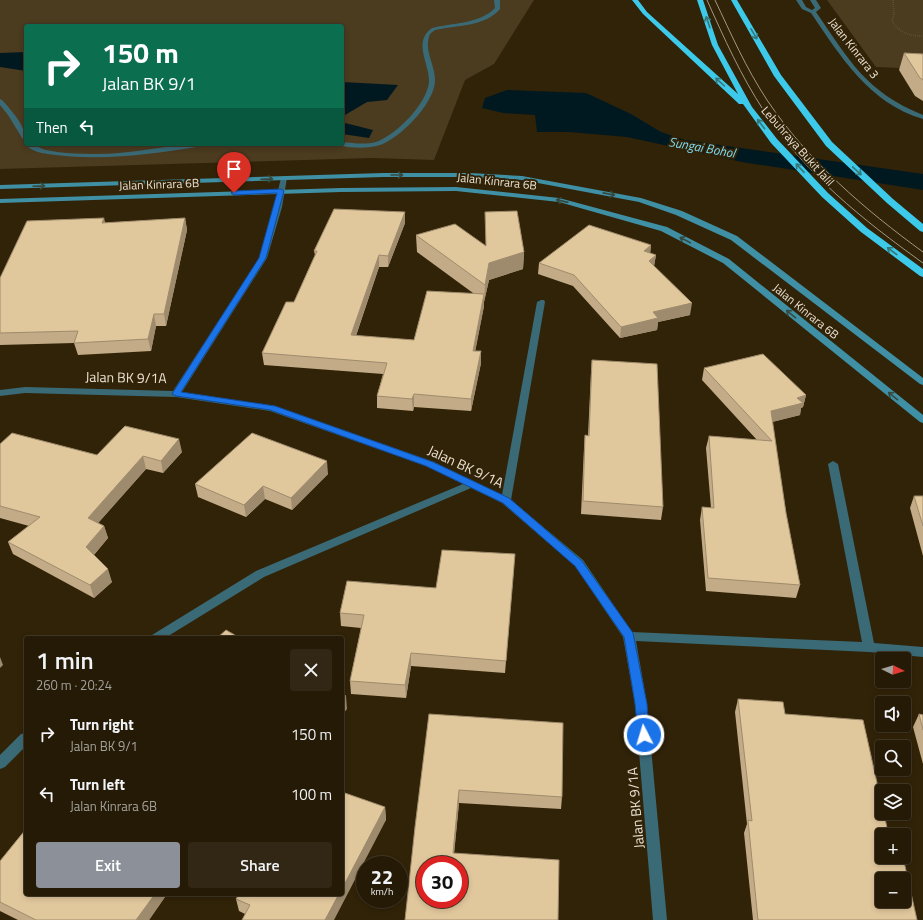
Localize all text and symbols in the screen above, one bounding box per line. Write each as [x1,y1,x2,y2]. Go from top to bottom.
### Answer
street label: Jalan Kinrara 3 [824,13,884,83]
one-way arrow [703,17,711,29]
one-way arrow [750,28,758,40]
text: 150 m [102,31,179,74]
icon: right [36,40,88,92]
text: Jalan BK 9/1 [102,70,196,97]
one-way arrow [715,77,725,86]
street label: Lebuhraya Bukit Jalil [757,102,839,190]
text: Then [36,116,68,139]
icon: left [76,116,98,138]
one-way arrow [757,119,766,130]
water label: Sungai Bohol [667,131,739,163]
pin [217,152,251,193]
icon: arrive [223,158,245,180]
one-way arrow [795,163,804,173]
one-way arrow [852,166,862,176]
street label: Jalan Kinrara 6B [456,167,538,195]
one-way arrow [390,171,403,179]
street label: Jalan Kinrara 6B [119,173,199,195]
one-way arrow [260,175,273,182]
one-way arrow [32,182,45,190]
one-way arrow [602,190,615,198]
one-way arrow [556,196,569,204]
one-way arrow [680,236,692,243]
one-way arrow [886,247,897,255]
street label: Jalan Kinrara 6B [769,278,843,344]
one-way arrow [786,310,797,319]
street label: Jalan BK 9/1A [85,366,168,388]
one-way arrow [887,391,898,400]
street label: Jalan BK 9/1A [425,439,508,493]
text: 1 min [36,642,94,678]
button: close [290,649,332,691]
north arrow [875,652,911,688]
map controls [875,652,911,908]
text: 260 m · 20:24 [36,675,112,695]
button: sound [875,696,911,732]
text: Turn right [70,713,134,736]
position arrow [623,714,665,756]
icon: right [36,723,58,745]
text: 150 m [291,723,332,746]
text: Jalan BK 9/1 [70,736,138,756]
button: search [875,740,911,776]
street label: Jalan BK 9/1A [621,766,649,849]
text: Turn left [70,773,125,796]
icon: left [36,783,58,805]
text: 100 m [291,783,332,806]
button: layers [875,784,911,820]
text: Jalan Kinrara 6B [70,796,157,816]
button: + [875,828,911,864]
button: Exit [36,842,180,888]
button: Share [188,842,332,888]
speed limit sign: 30 [416,856,468,908]
text: 22 [371,861,393,892]
button: − [875,872,911,908]
text: km/h [371,884,393,899]

